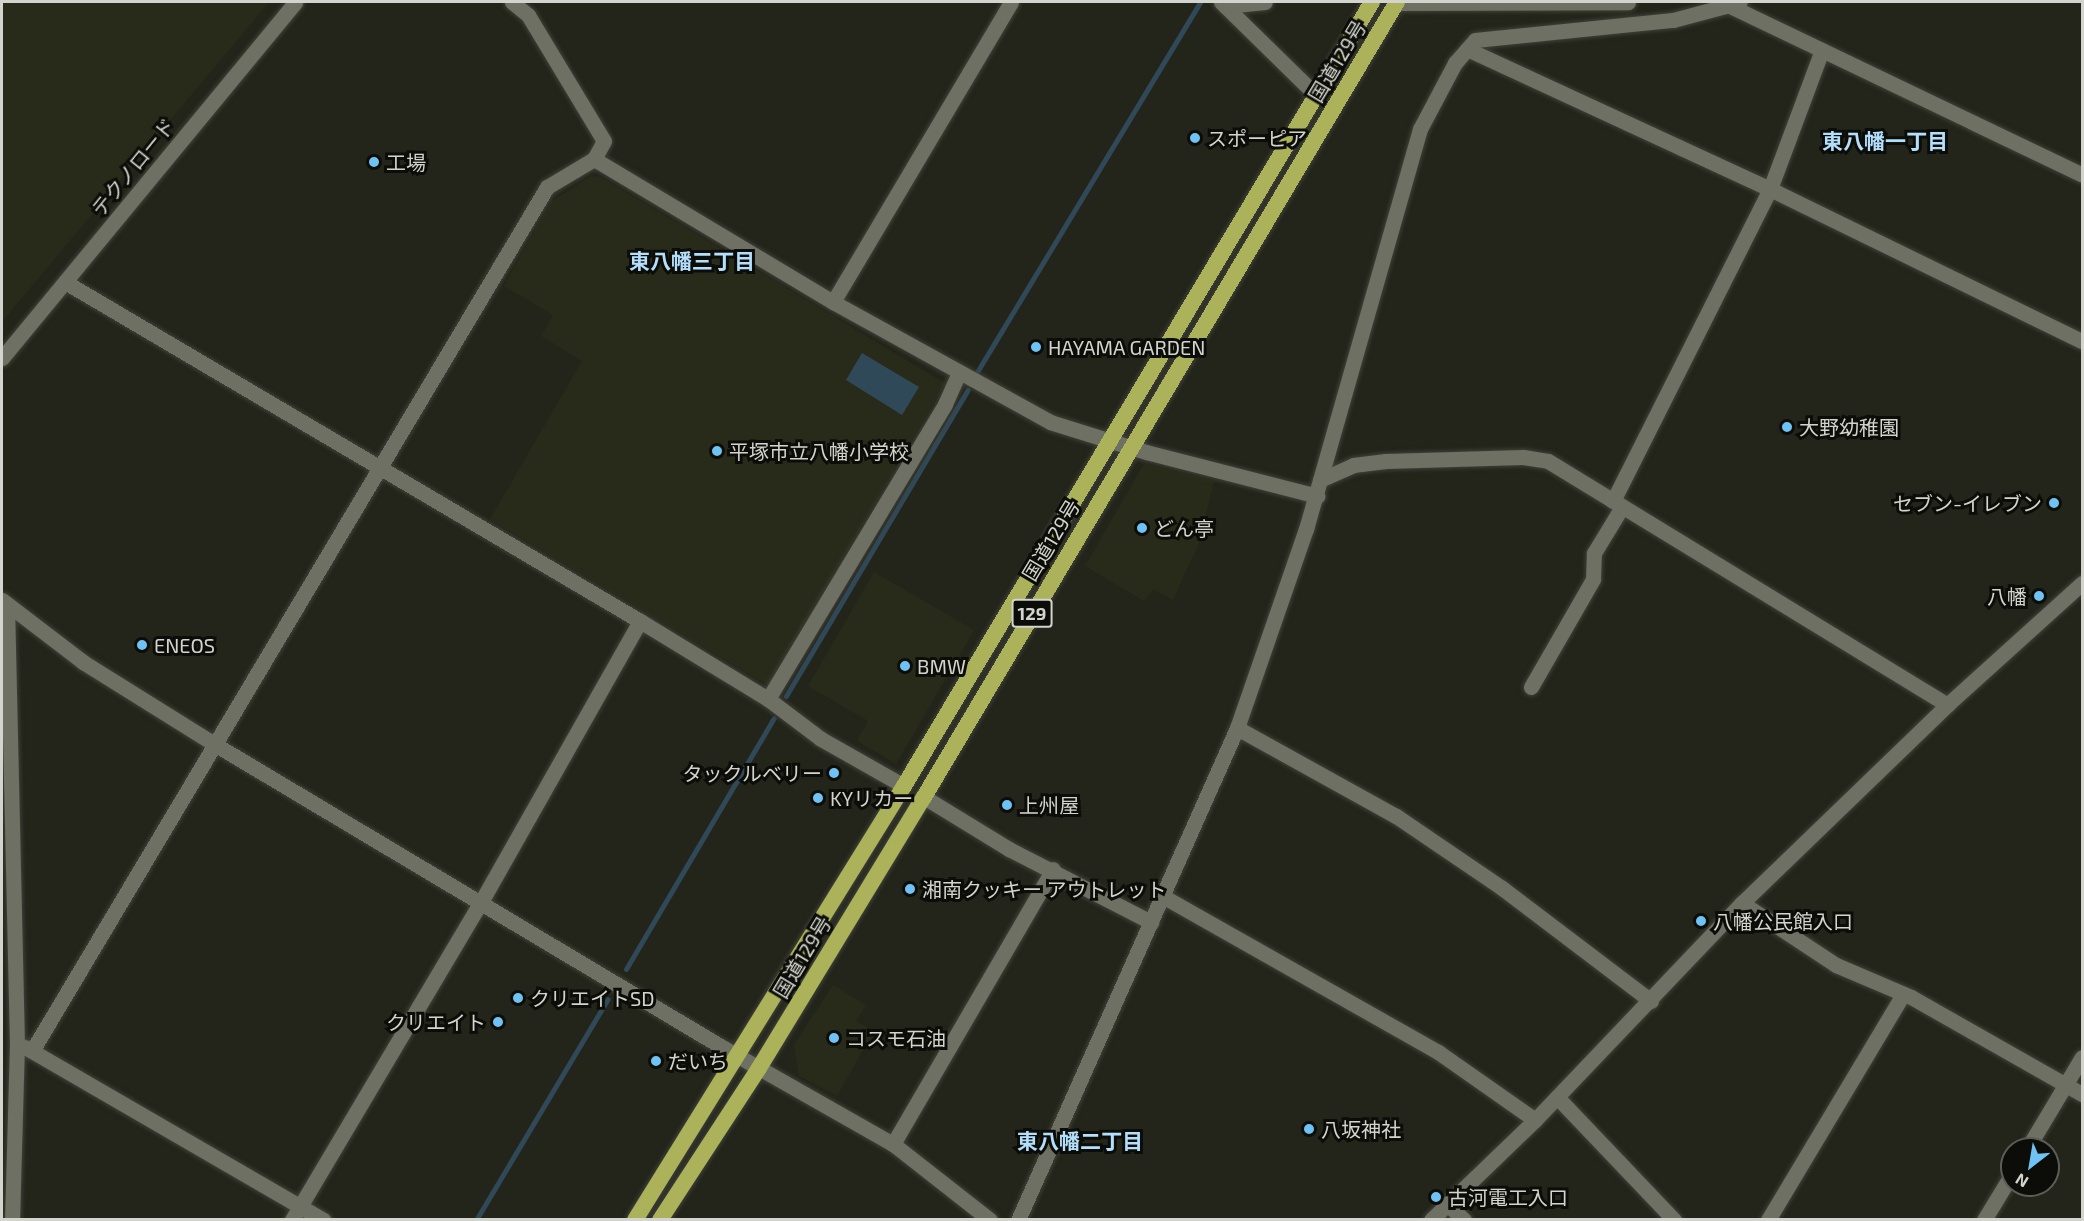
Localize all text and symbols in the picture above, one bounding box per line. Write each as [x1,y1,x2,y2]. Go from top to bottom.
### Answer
street label: 国道129号 [1303,16,1371,106]
street label: テクノロード [86,113,180,221]
place label: スポーピア [1207,126,1307,150]
district label: 東八幡一丁目 [1822,128,1948,154]
marker: スポーピア [1188,131,1202,145]
place label: 工場 [386,150,426,174]
marker: 工場 [367,155,381,169]
district label: 東八幡三丁目 [629,248,755,274]
place label: HAYAMA GARDEN [1048,335,1206,359]
marker: HAYAMA GARDEN [1029,340,1043,354]
place label: 大野幼稚園 [1799,415,1899,439]
marker: 大野幼稚園 [1780,420,1794,434]
place label: 平塚市立八幡小学校 [729,439,909,463]
marker: 平塚市立八幡小学校 [710,444,724,458]
place label: セブン-イレブン [1893,491,2042,515]
street label: 国道129号 [1017,495,1085,585]
marker: セブン-イレブン [2047,496,2061,510]
place label: どん亭 [1154,516,1214,540]
marker: どん亭 [1135,521,1149,535]
place label: 八幡 [1987,584,2027,608]
marker: 八幡 [2032,589,2046,603]
road number: 129 [1011,598,1053,628]
place label: ENEOS [154,633,215,657]
marker: ENEOS [135,638,149,652]
place label: BMW [917,654,966,678]
marker: BMW [898,659,912,673]
place label: タックルベリー [682,761,822,785]
marker: タックルベリー [827,766,841,780]
place label: KYリカー [830,786,913,810]
marker: KYリカー [811,791,825,805]
place label: 上州屋 [1019,793,1079,817]
marker: 上州屋 [1000,798,1014,812]
place label: 湘南クッキー アウトレット [922,877,1166,901]
marker: 湘南クッキー アウトレット [903,882,917,896]
place label: 八幡公民館入口 [1713,909,1853,933]
street label: 国道129号 [768,912,836,1002]
marker: 八幡公民館入口 [1694,914,1708,928]
place label: クリエイトSD [530,986,654,1010]
marker: クリエイトSD [511,991,525,1005]
place label: クリエイト [386,1010,486,1034]
marker: クリエイト [491,1015,505,1029]
place label: コスモ石油 [846,1026,946,1050]
marker: コスモ石油 [827,1031,841,1045]
place label: だいち [668,1049,728,1073]
marker: だいち [649,1054,663,1068]
place label: 八坂神社 [1321,1117,1401,1141]
marker: 八坂神社 [1302,1122,1316,1136]
district label: 東八幡二丁目 [1017,1128,1143,1154]
north arrow [2000,1137,2060,1197]
text: N [2012,1170,2031,1192]
place label: 古河電工入口 [1448,1185,1568,1209]
marker: 古河電工入口 [1429,1190,1443,1204]

